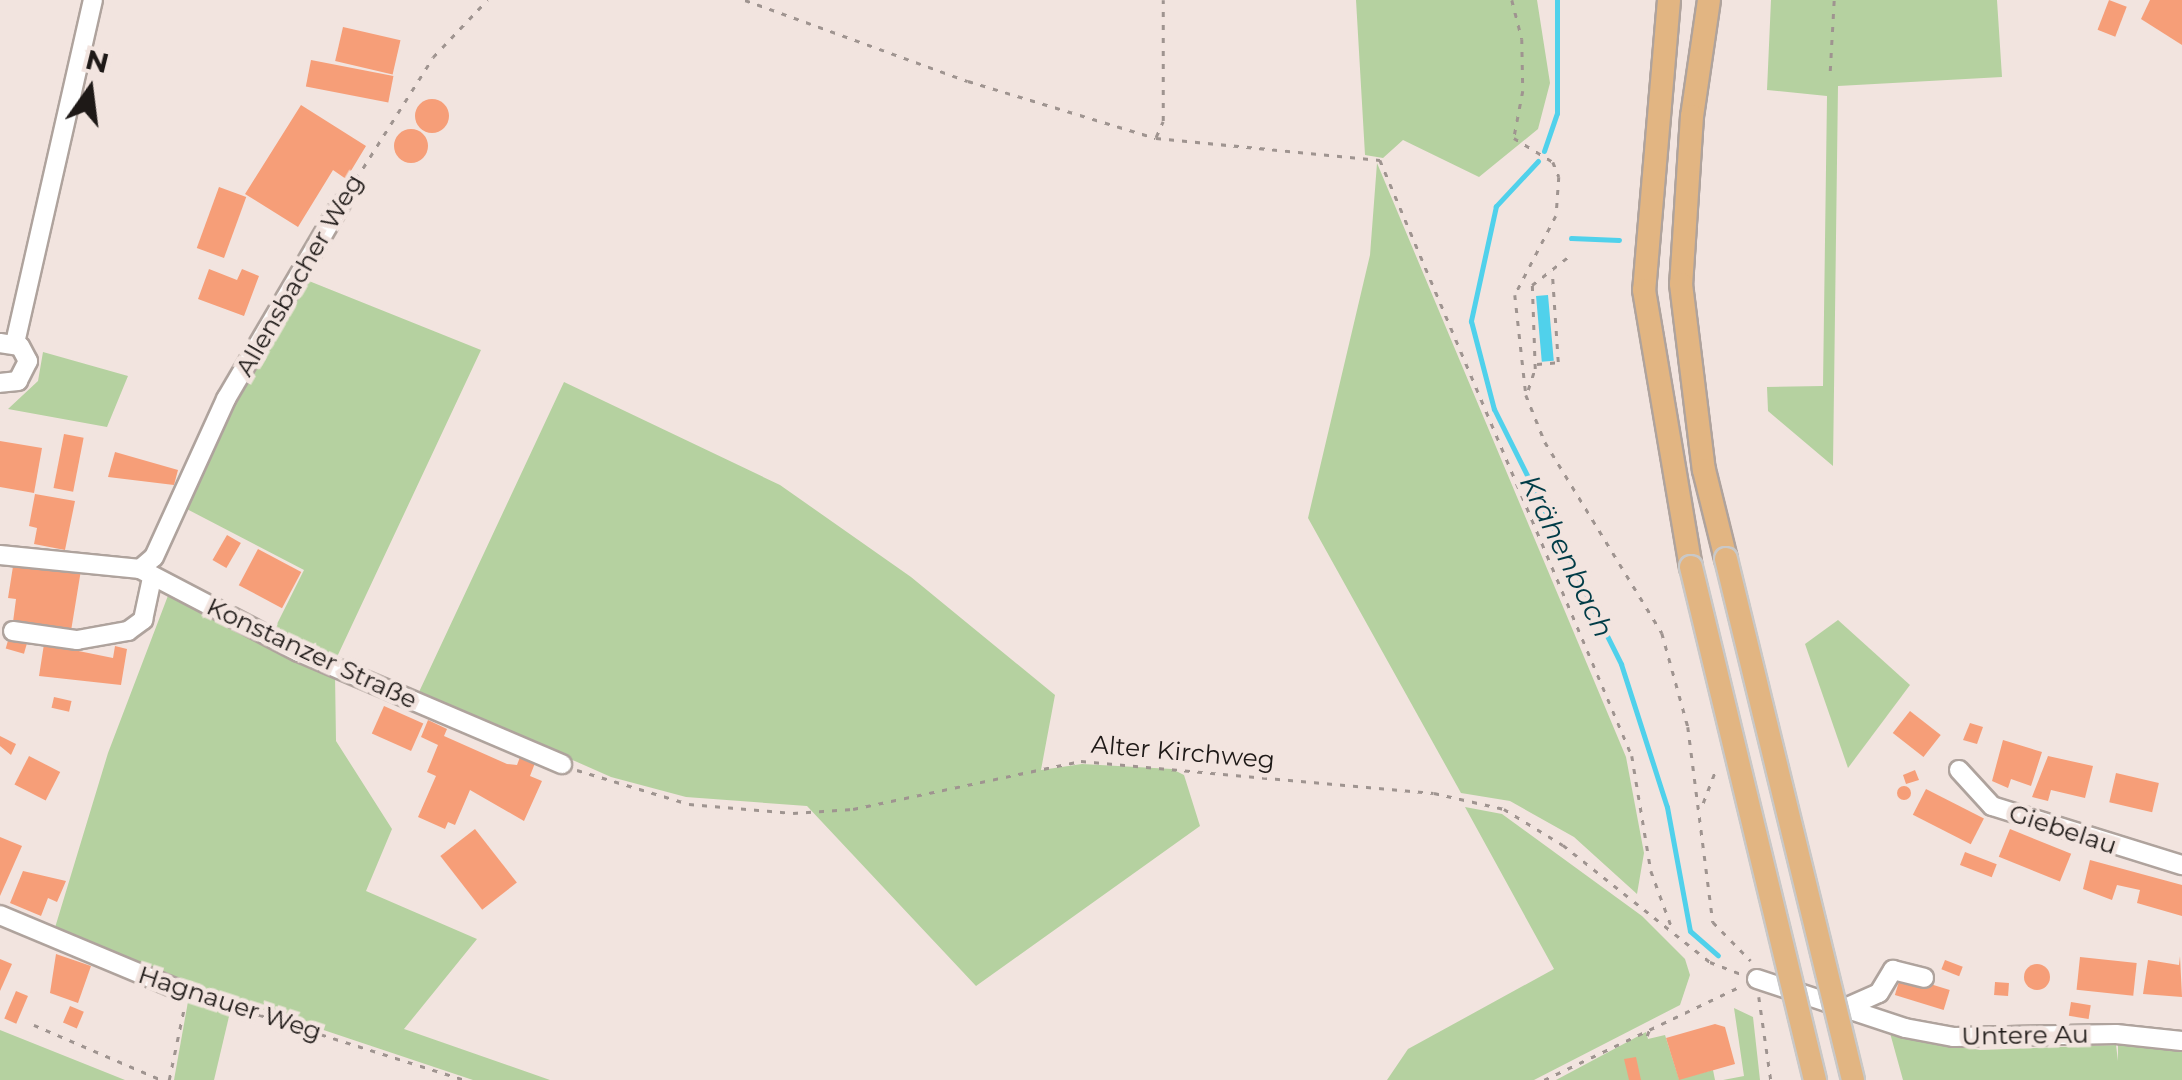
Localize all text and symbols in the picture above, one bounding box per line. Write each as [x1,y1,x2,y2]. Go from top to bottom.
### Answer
north arrow [40,40,140,140]
text: N [82,42,112,80]
street label: Allensbacher Weg [229,169,369,381]
water label: Krähenbach [1513,469,1621,643]
street label: Konstanzer Straße [202,591,422,715]
street label: Alter Kirchweg [1090,729,1276,775]
street label: Giebelau [2005,798,2121,860]
street label: Hagnauer Weg [135,959,325,1047]
street label: Untere Au [1961,1019,2089,1051]

